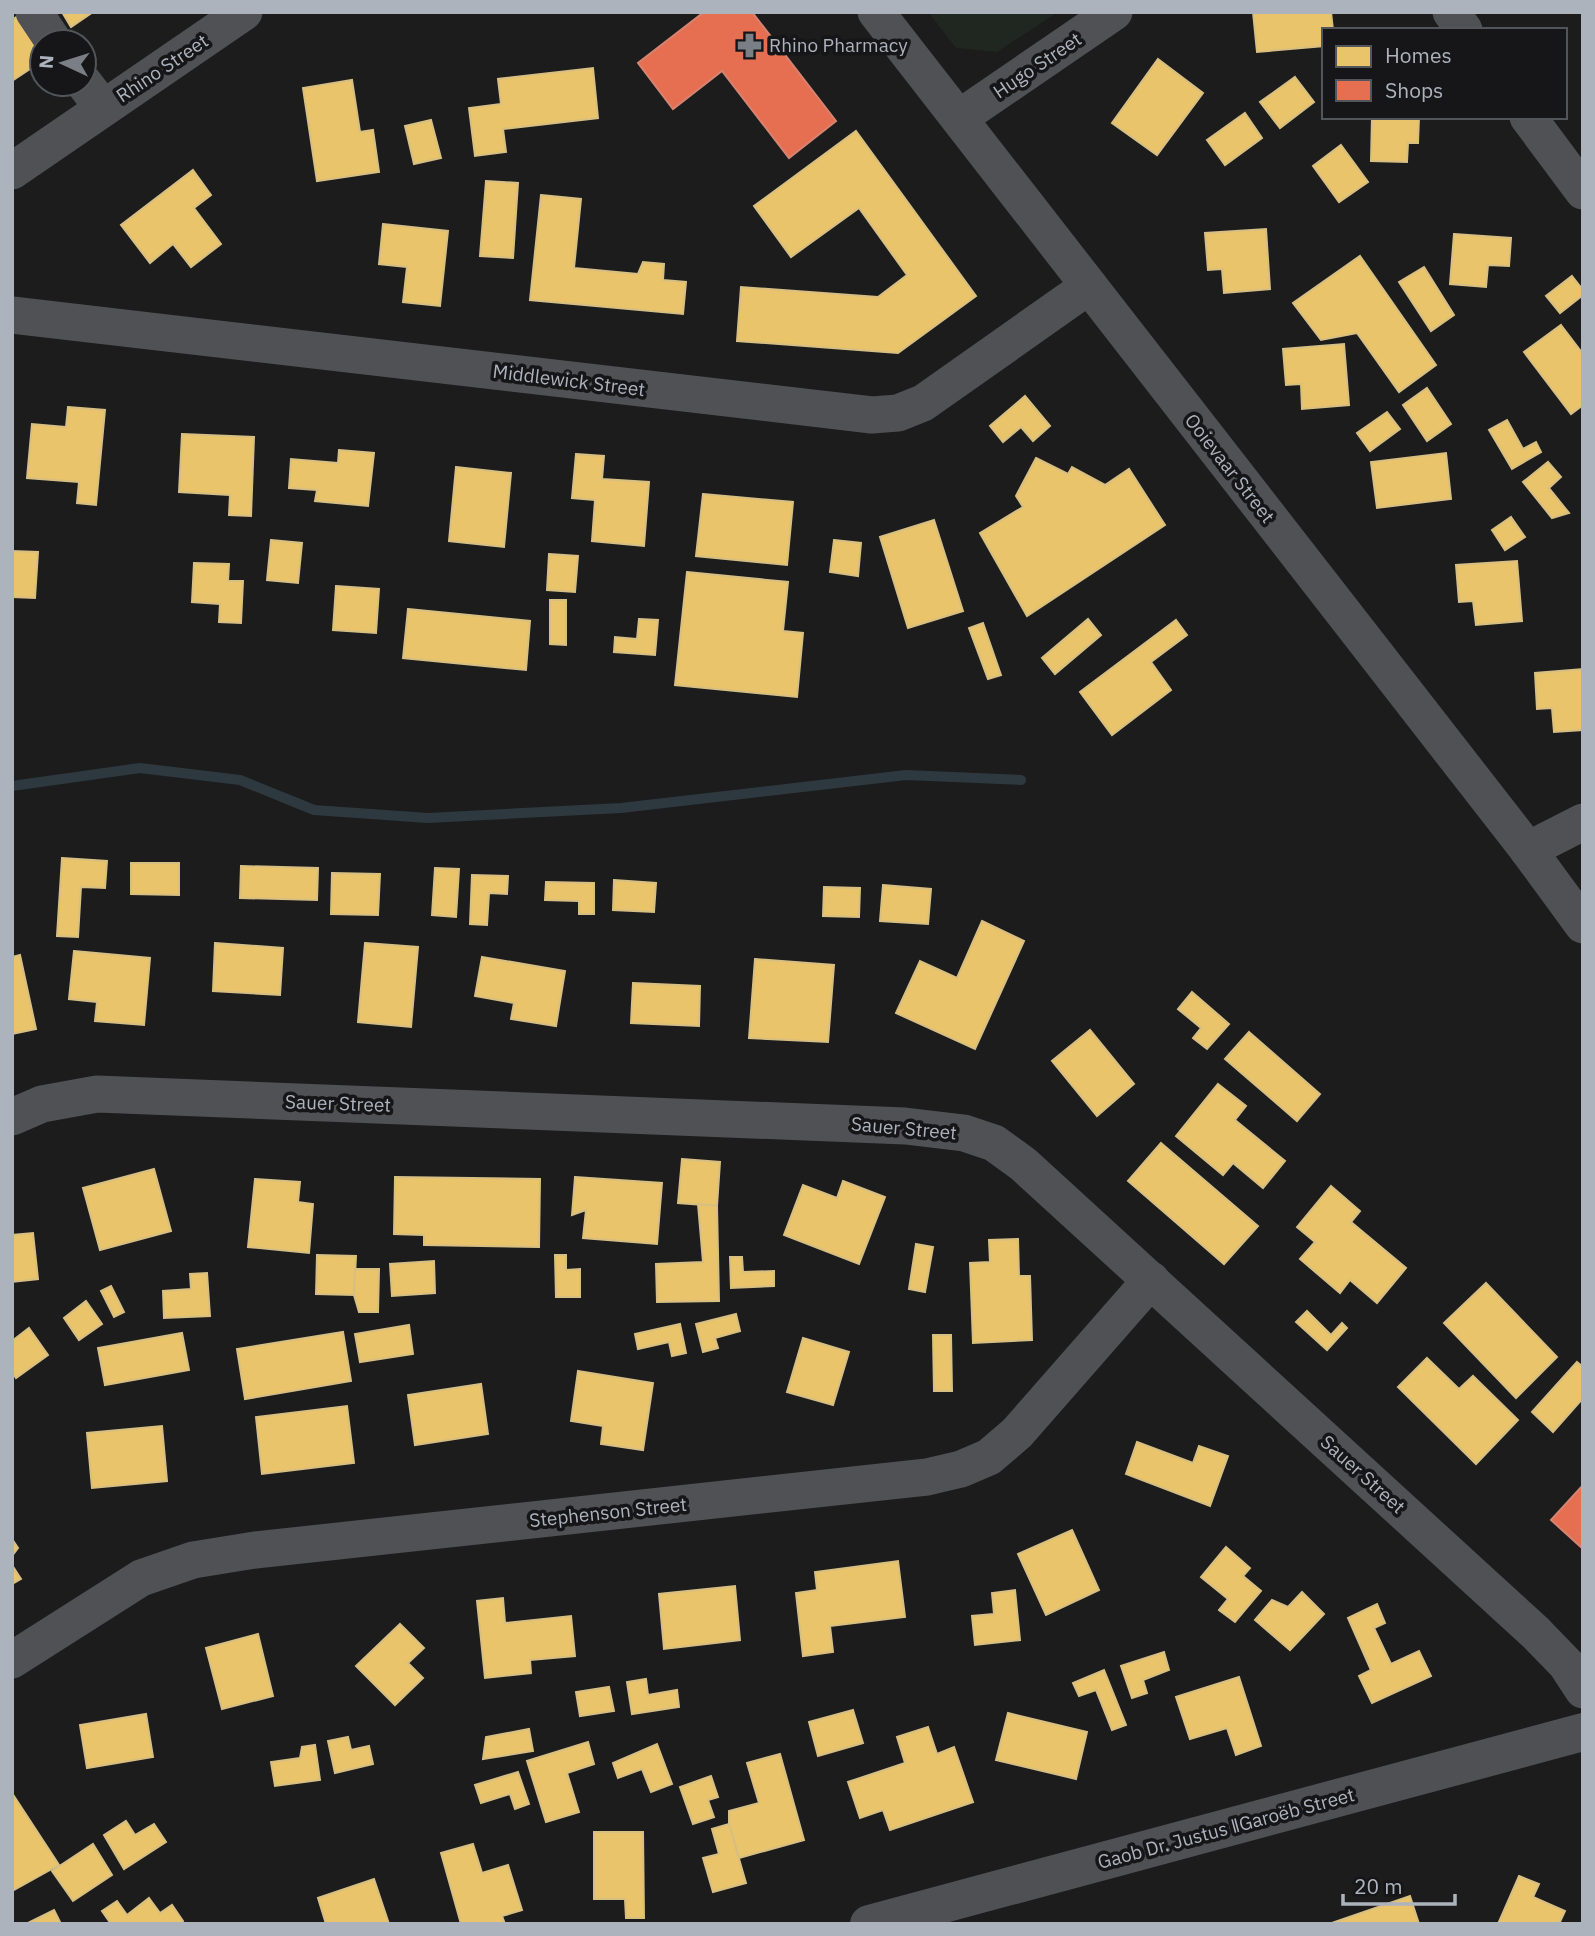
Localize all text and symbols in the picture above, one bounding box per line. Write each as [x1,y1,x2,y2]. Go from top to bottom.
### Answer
street label: Hugo Street [988,27,1086,103]
north arrow [28,28,98,98]
street label: Rhino Street [111,28,213,108]
legend [1322,28,1567,119]
pharmacy icon: Rhino Pharmacy [735,31,763,59]
place label: Rhino Pharmacy [769,33,908,57]
text: Homes [1385,41,1452,69]
text: N [34,54,58,70]
text: Shops [1385,76,1443,104]
street label: Middlewick Street [491,359,647,401]
street label: Ooievaar Street [1180,409,1280,527]
street label: Sauer Street [285,1089,391,1117]
street label: Sauer Street [850,1111,958,1145]
street label: Sauer Street [1316,1430,1410,1518]
street label: Stephenson Street [528,1492,688,1532]
street label: Gaob Dr. Justus ǁGaroëb Street [1095,1782,1357,1874]
scale bar [1343,1862,1455,1906]
text: 20 m [1354,1872,1403,1900]

